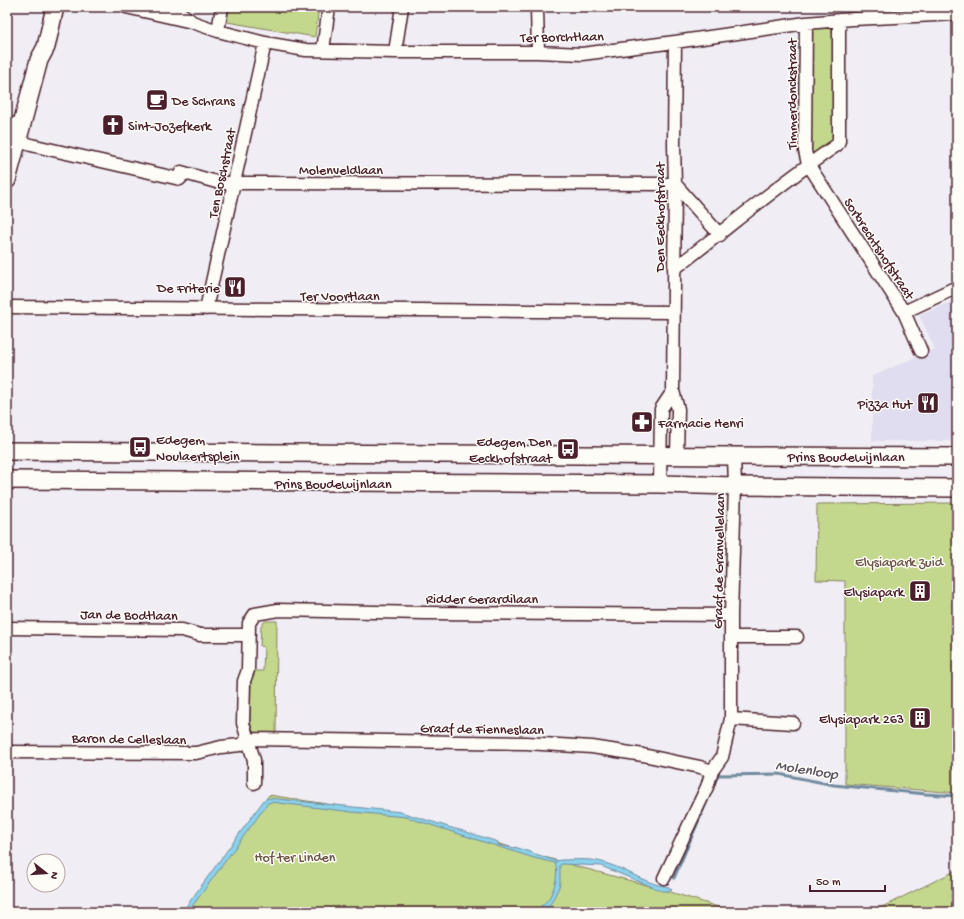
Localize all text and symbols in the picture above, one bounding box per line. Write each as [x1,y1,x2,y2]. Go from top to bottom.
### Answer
street label: Ter Borchtlaan [519,29,604,48]
street label: Timmerdonckstraat [785,37,802,150]
cafe icon: De Schrans [144,87,170,113]
place label: De Schrans [171,94,236,111]
church icon: Sint-Jozefkerk [100,112,126,138]
place label: Sint-Jozefkerk [128,119,213,136]
street label: Ten Boschstraat [205,126,242,221]
street label: Den Eeckhofstraat [653,161,670,273]
street label: Molenveldlaan [299,163,383,180]
street label: Sorbrechtshofstraat [839,195,918,304]
restaurant icon: De Friterie [222,274,248,300]
place label: De Friterie [156,281,221,298]
street label: Ter Voortlaan [299,289,380,306]
restaurant icon: Pizza Hut [915,390,941,416]
place label: Pizza Hut [857,397,913,414]
pharmacy icon: Farmacie Henri [629,409,655,435]
place label: Farmacie Henri [657,416,744,433]
place label: Edegem Noulaertsplein [156,433,240,466]
bus stop icon: Edegem Noulaertsplein [127,434,153,460]
place label: Edegem Den Eeckhofstraat [469,435,553,468]
bus stop icon: Edegem Den Eeckhofstraat [555,436,581,462]
street label: Prins Boudewijnlaan [786,450,905,467]
street label: Prins Boudewijnlaan [273,477,392,494]
street label: Graaf de Granvellelaan [711,493,730,629]
park label: Elysiapark zuid [855,555,945,572]
building icon: Elysiapark [907,578,933,604]
place label: Elysiapark [843,585,906,602]
street label: Ridder Gerardilaan [426,592,539,609]
street label: Jan de Bodtlaan [80,607,178,626]
building icon: Elysiapark 263 [907,705,933,731]
place label: Elysiapark 263 [819,712,904,729]
street label: Graaf de Fienneslaan [420,721,544,740]
street label: Baron de Celleslaan [71,731,187,750]
water label: Molenloop [774,757,841,785]
park label: Hof ter Linden [255,850,336,867]
north arrow [26,853,66,893]
scale bar [810,867,885,893]
text: N [47,870,60,881]
text: 50 m [816,876,841,890]

